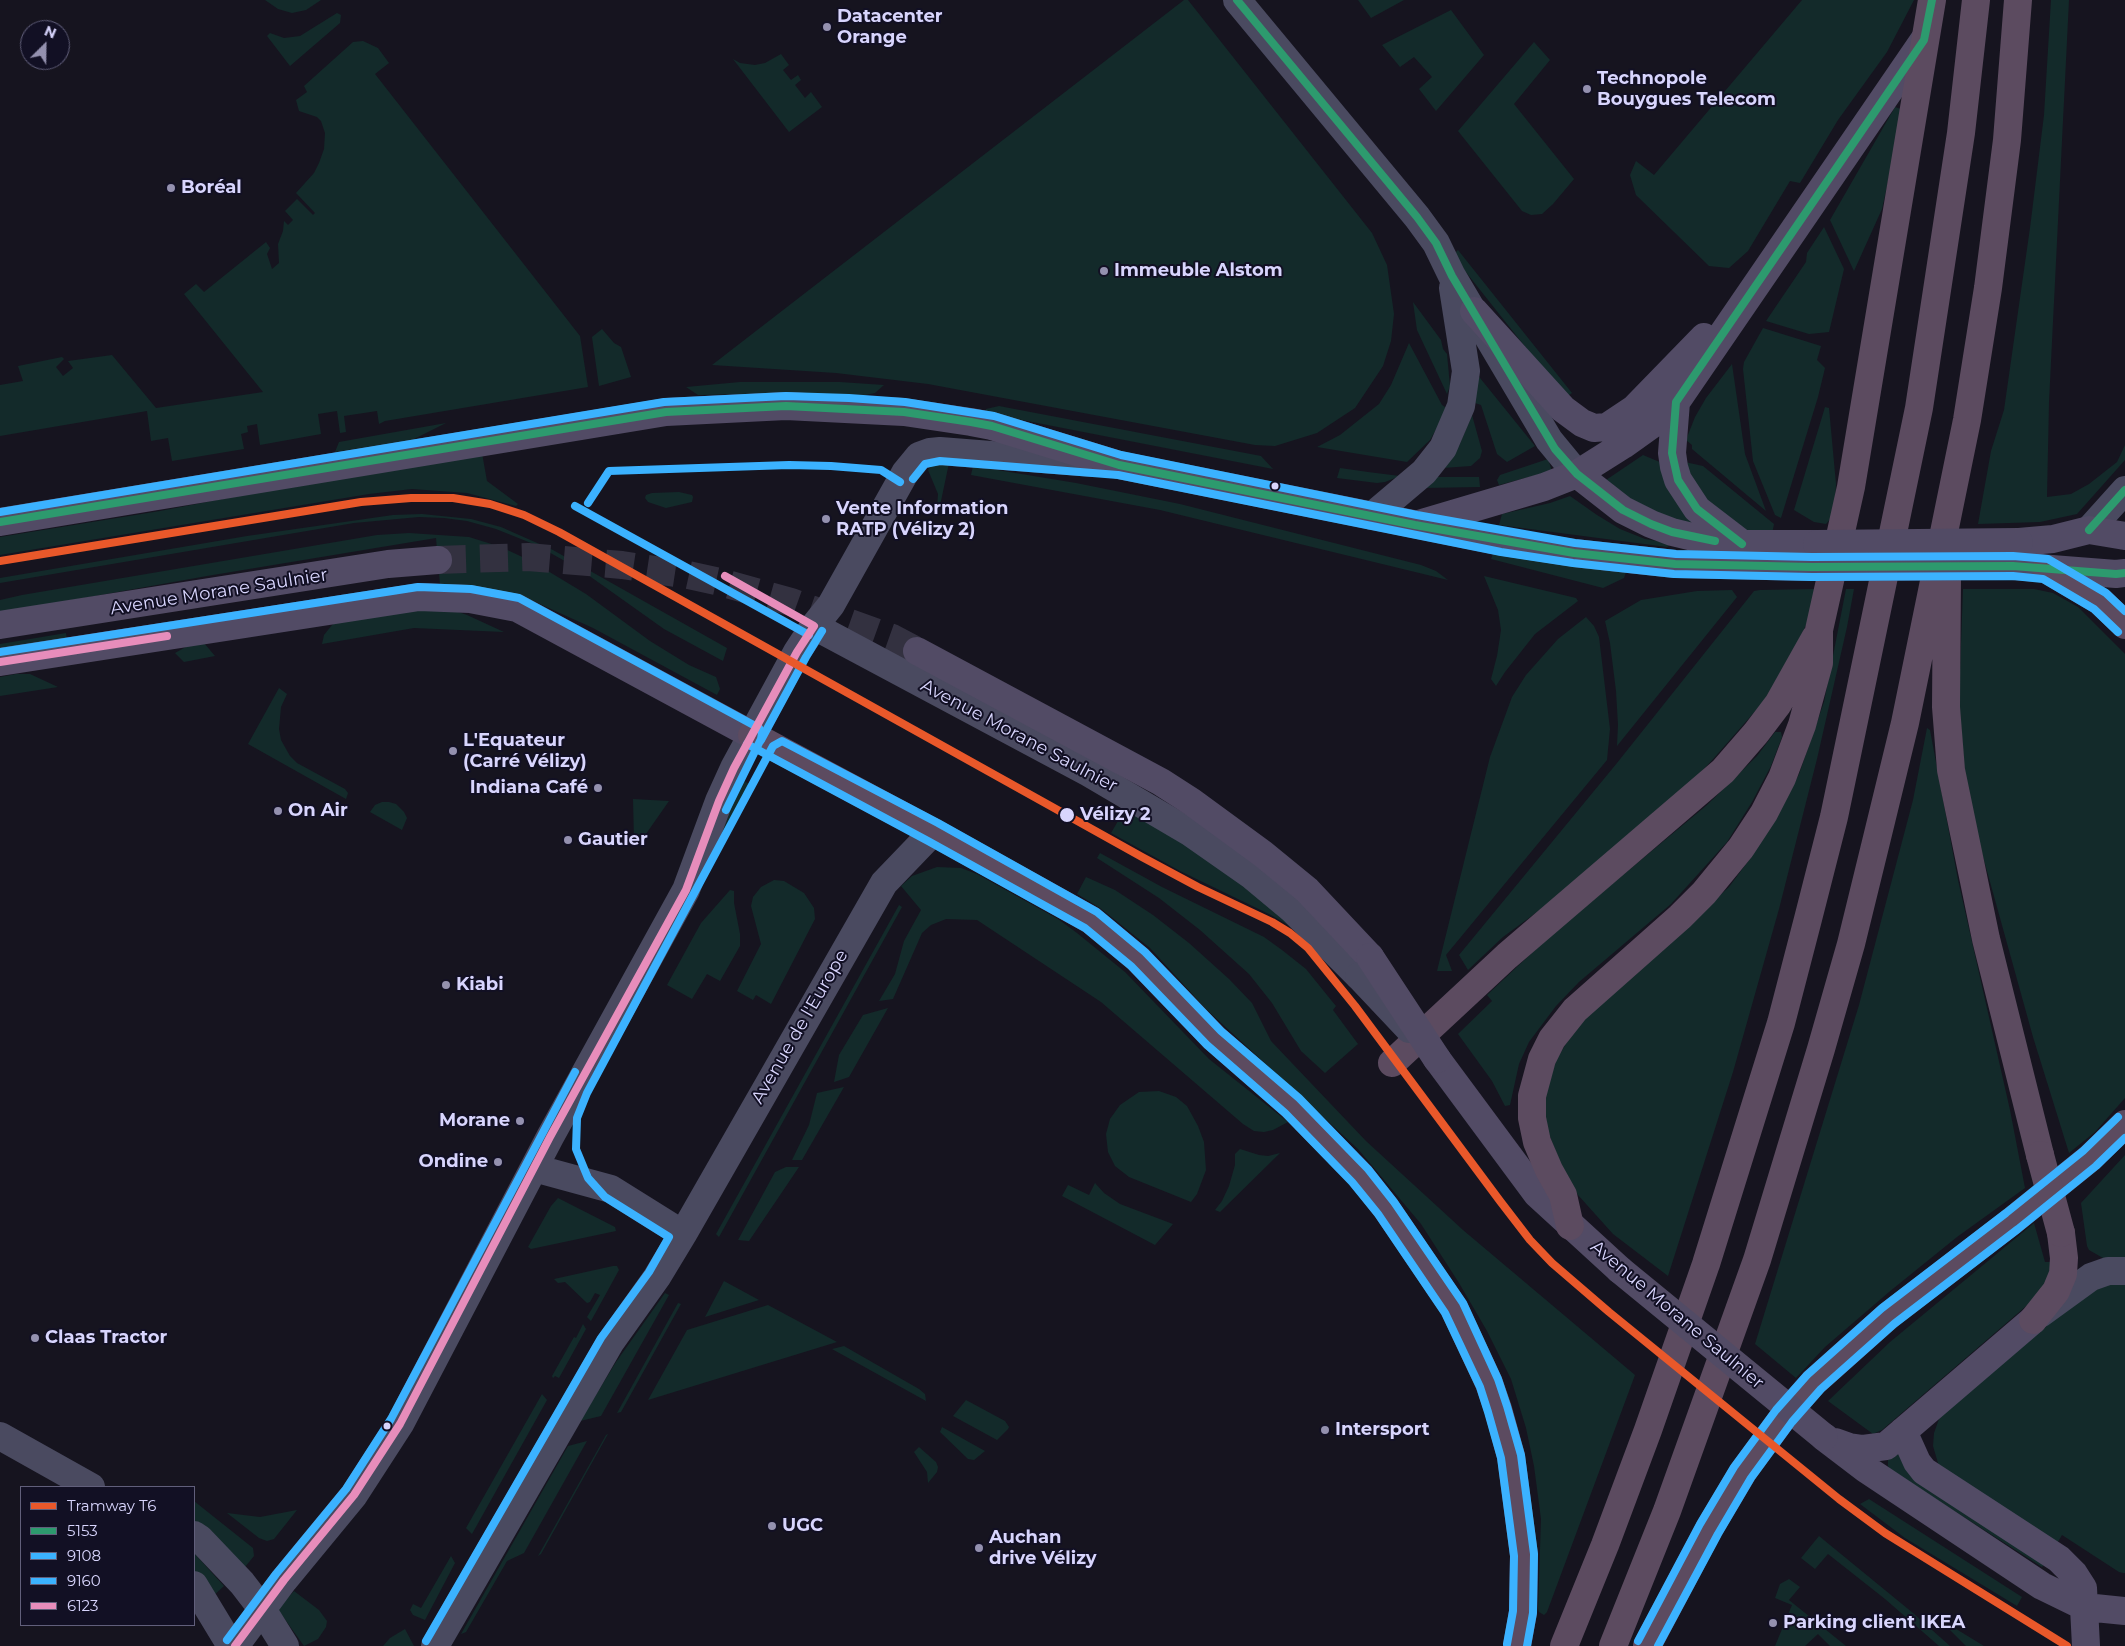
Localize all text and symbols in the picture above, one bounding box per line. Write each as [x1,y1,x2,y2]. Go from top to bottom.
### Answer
place label: Datacenter Orange [837,6,943,48]
north arrow [20,20,70,70]
marker: Datacenter Orange [821,21,833,33]
text: N [42,22,59,43]
place label: Technopole Bouygues Telecom [1597,68,1776,110]
marker: Technopole Bouygues Telecom [1581,83,1593,95]
place label: Boréal [181,177,242,199]
marker: Boréal [165,182,177,194]
place label: Immeuble Alstom [1114,260,1283,282]
marker: Immeuble Alstom [1098,265,1110,277]
unlabelled marker [1270,481,1280,491]
place label: Vente Information RATP (Vélizy 2) [836,498,1008,540]
marker: Vente Information RATP (Vélizy 2) [820,513,832,525]
street label: Avenue Morane Saulnier [109,564,329,620]
street label: Avenue Morane Saulnier [917,675,1121,797]
place label: L'Equateur (Carré Vélizy) [463,730,587,772]
marker: L'Equateur (Carré Vélizy) [447,745,459,757]
place label: Indiana Café [470,777,588,799]
marker: Indiana Café [592,782,604,794]
place label: On Air [288,800,348,822]
place label: Vélizy 2 [1080,804,1151,826]
marker: On Air [272,805,284,817]
marker: Vélizy 2 [1058,806,1076,824]
place label: Gautier [578,829,648,851]
marker: Gautier [562,834,574,846]
street label: Avenue de l'Europe [747,946,853,1108]
place label: Kiabi [456,974,504,996]
marker: Kiabi [440,979,452,991]
place label: Morane [439,1110,510,1132]
marker: Morane [514,1115,526,1127]
place label: Ondine [419,1151,488,1173]
marker: Ondine [492,1156,504,1168]
street label: Avenue Morane Saulnier [1586,1236,1768,1394]
place label: Claas Tractor [45,1327,167,1349]
marker: Claas Tractor [29,1332,41,1344]
place label: Intersport [1335,1419,1430,1441]
unlabelled marker [382,1421,392,1431]
marker: Intersport [1319,1424,1331,1436]
legend [20,1486,195,1626]
text: Tramway T6 [67,1496,156,1515]
place label: UGC [782,1515,823,1537]
marker: UGC [766,1520,778,1532]
text: 5153 [67,1521,98,1540]
place label: Auchan drive Vélizy [989,1527,1097,1570]
marker: Auchan drive Vélizy [973,1542,985,1554]
text: 9108 [67,1546,101,1565]
text: 9160 [67,1571,101,1590]
text: 6123 [67,1596,99,1615]
place label: Parking client IKEA [1783,1612,1965,1634]
marker: Parking client IKEA [1767,1617,1779,1629]

